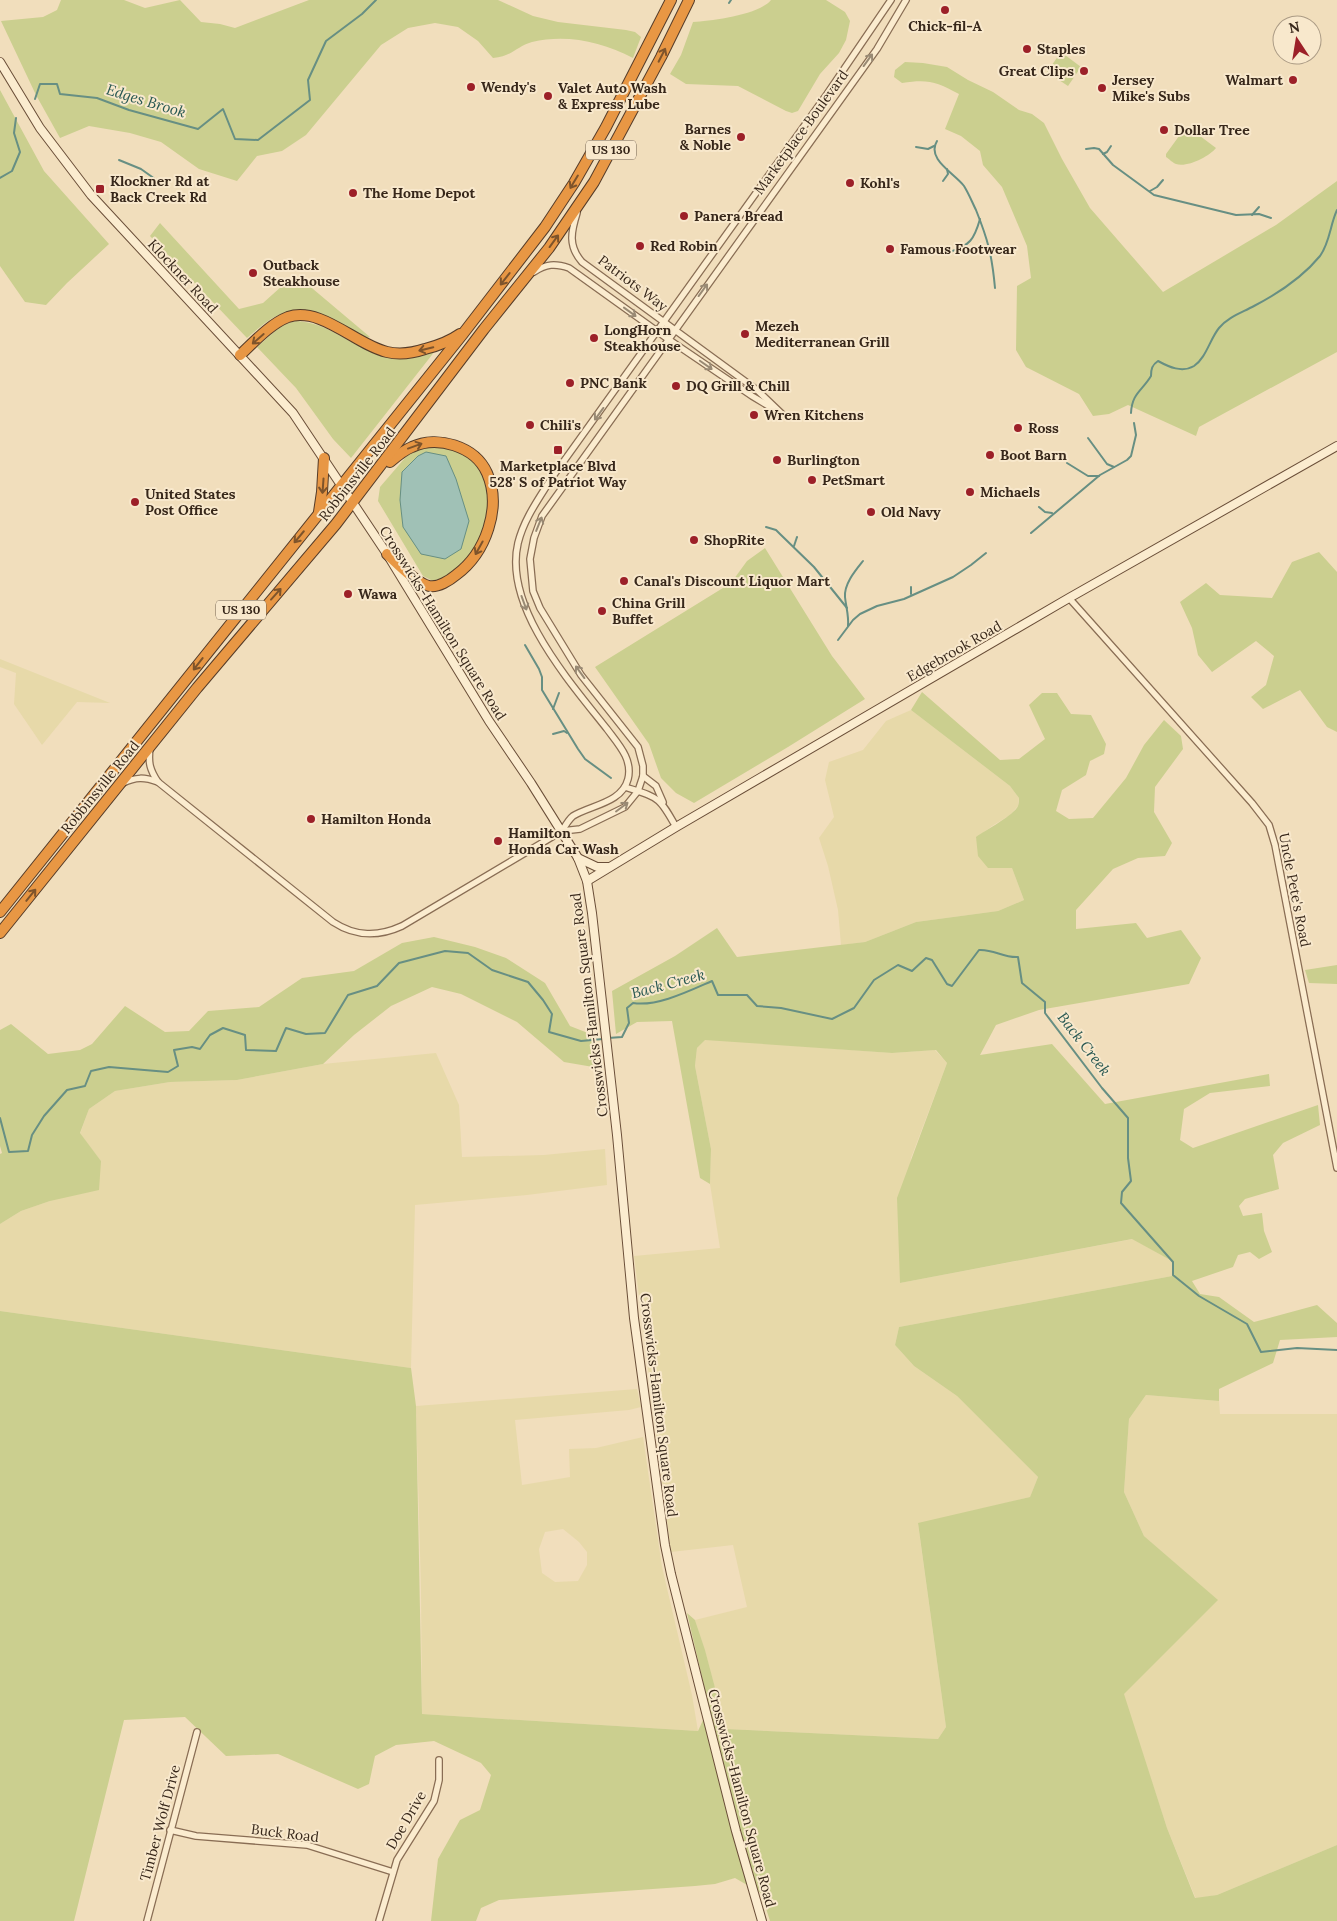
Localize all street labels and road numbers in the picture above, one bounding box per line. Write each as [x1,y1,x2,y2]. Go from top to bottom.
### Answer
street label: Marketplace Boulevard [750,66,852,198]
road number: US 130 [586,140,636,160]
street label: Klockner Road [144,235,222,317]
street label: Patriots Way [595,251,672,315]
street label: Robbinsville Road [315,423,399,525]
street label: Crosswicks-Hamilton Square Road [376,523,510,723]
road number: US 130 [216,600,266,620]
street label: Edgebrook Road [903,617,1005,685]
street label: Robbinsville Road [57,737,143,837]
street label: Uncle Pete's Road [1275,831,1315,949]
street label: Crosswicks-Hamilton Square Road [566,892,612,1118]
street label: Crosswicks-Hamilton Square Road [636,1292,682,1518]
street label: Crosswicks-Hamilton Square Road [704,1687,780,1909]
street label: Timber Wolf Drive [136,1762,184,1883]
street label: Doe Drive [382,1787,430,1853]
street label: Buck Road [250,1820,320,1846]

